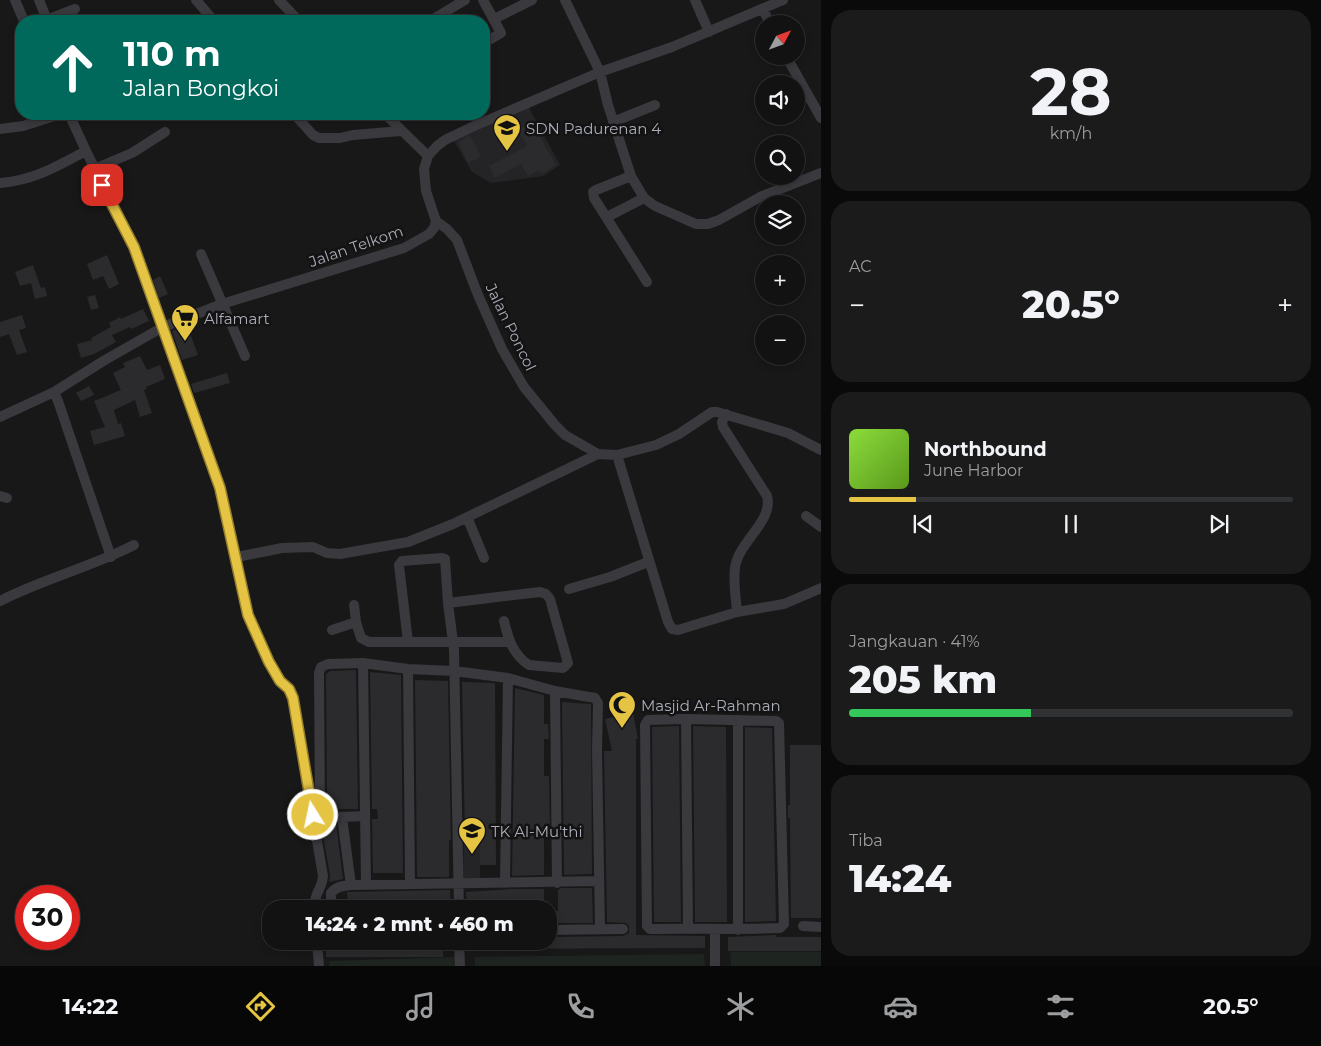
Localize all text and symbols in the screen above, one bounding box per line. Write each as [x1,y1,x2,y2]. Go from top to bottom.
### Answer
north arrow [755,15,805,65]
map controls [755,15,805,365]
text: 110 m [123,32,221,75]
icon: ahead [40,35,105,100]
text: 28 [1030,52,1112,131]
text: Jalan Bongkoi [123,75,279,102]
button: sound [755,75,805,125]
school or university icon: SDN Padurenan 4 [492,113,522,152]
place label: SDN Padurenan 4 [526,119,661,138]
text: km/h [1050,124,1092,143]
button: search [755,135,805,185]
pin [81,164,123,206]
icon: arrive [88,171,116,199]
button: layers [755,195,805,245]
street label: Jalan Telkom [306,221,406,271]
button: + [755,255,805,305]
text: AC [849,257,872,276]
street label: Jalan Poncol [481,279,540,374]
text: 20.5° [1022,281,1120,328]
text: − [849,288,865,322]
text: + [1277,288,1293,322]
supermarket icon: Alfamart [170,303,200,342]
place label: Alfamart [204,309,270,328]
button: − [755,315,805,365]
text: Northbound [924,438,1047,461]
text: June Harbor [924,461,1023,480]
icon: previous [909,510,937,538]
icon: pause [1057,510,1085,538]
icon: next [1205,510,1233,538]
text: Jangkauan · 41% [849,632,980,651]
text: 205 km [849,656,997,703]
mosque icon: Masjid Ar-Rahman [607,690,637,729]
place label: Masjid Ar-Rahman [641,696,781,715]
position arrow [286,788,338,840]
school or university icon: TK Al-Mu'thi [457,816,487,855]
place label: TK Al-Mu'thi [491,822,582,841]
text: Tiba [849,831,883,850]
text: 14:24 [849,855,951,902]
speed limit sign: 30 [15,885,80,950]
text: 14:24 · 2 mnt · 460 m [305,913,514,936]
icon: directions [243,989,278,1024]
icon: music [403,989,438,1024]
icon: phone [563,989,598,1024]
icon: climate [723,989,758,1024]
icon: car [883,989,918,1024]
icon: filters [1043,989,1078,1024]
text: 14:22 [62,993,118,1020]
text: 20.5° [1203,993,1259,1020]

